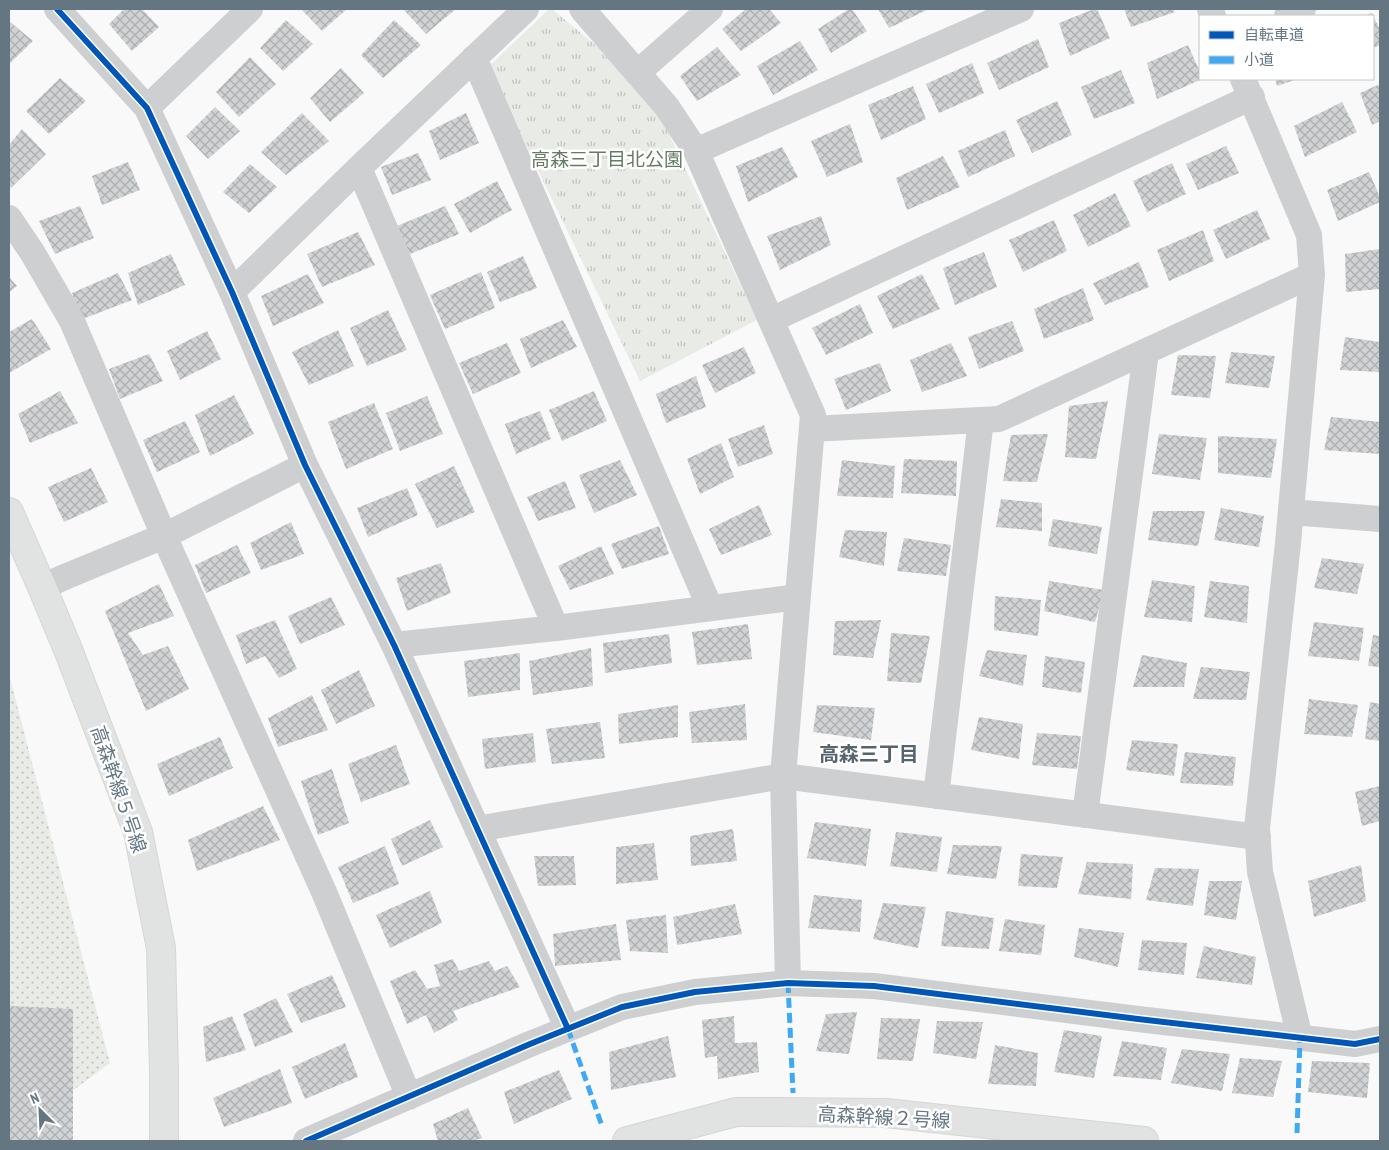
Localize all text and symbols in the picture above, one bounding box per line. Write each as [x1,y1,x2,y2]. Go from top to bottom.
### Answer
legend [1199,15,1374,80]
text: 自転車道 [1244,25,1304,44]
text: 小道 [1244,50,1274,69]
park label: 高森三丁目北公園 [531,147,683,171]
street label: 高森幹線５号線 [86,722,152,856]
district label: 高森三丁目 [819,741,919,767]
north arrow [15,1085,65,1135]
text: N [28,1088,42,1108]
street label: 高森幹線２号線 [817,1102,951,1132]

